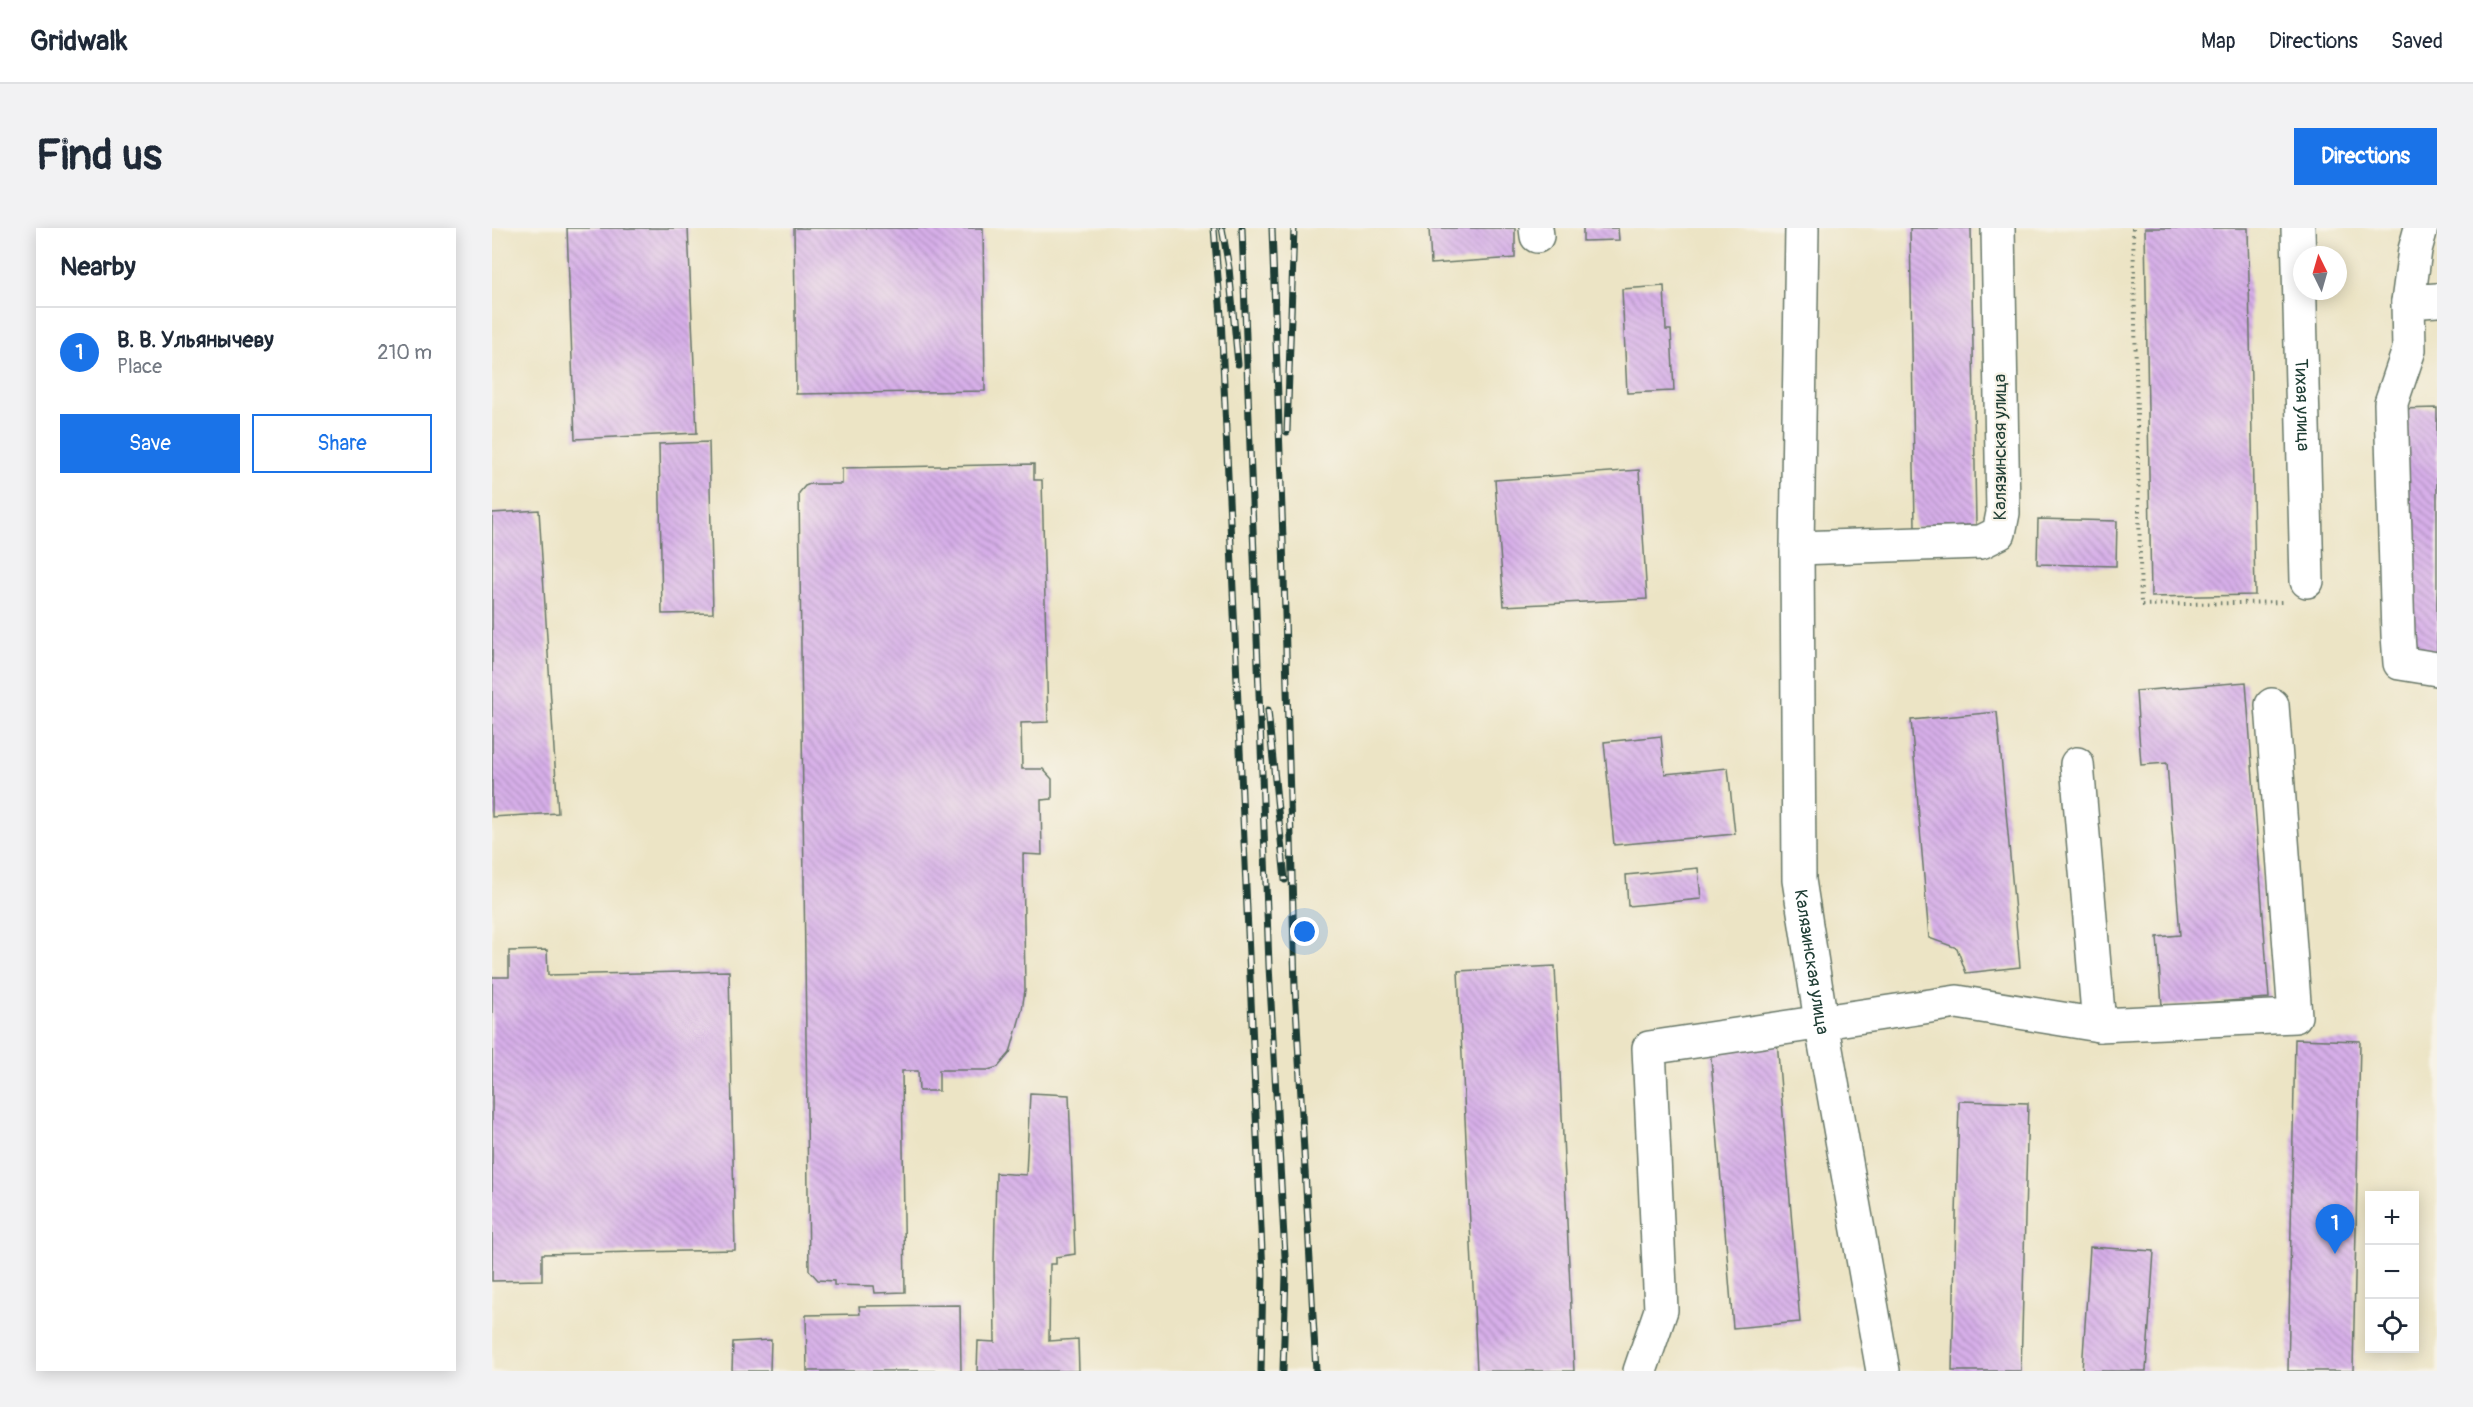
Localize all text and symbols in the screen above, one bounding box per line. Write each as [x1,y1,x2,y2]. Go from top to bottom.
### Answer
text: Gridwalk [30,24,128,59]
text: Map [2201,28,2236,55]
text: Directions [2269,28,2358,55]
text: Saved [2391,28,2443,55]
button: Directions [2294,128,2437,185]
text: Find us [36,130,162,182]
north arrow [2293,246,2347,300]
text: Nearby [60,251,136,283]
text: В. В. Ульянычеву [117,326,274,354]
text: 1 [76,340,83,365]
text: 210 m [377,340,432,365]
text: Place [117,354,162,379]
street label: Тихая улица [2289,358,2315,452]
street label: Калязинская улица [1989,374,2012,520]
button: Save [60,414,240,473]
button: Share [252,414,432,473]
street label: Калязинская улица [1789,888,1834,1036]
your location [1290,917,1319,946]
map controls [2365,1191,2419,1353]
button: + [2365,1191,2419,1245]
pin: 1 [2316,1204,2354,1254]
button: − [2365,1245,2419,1299]
button: locate [2365,1299,2419,1353]

